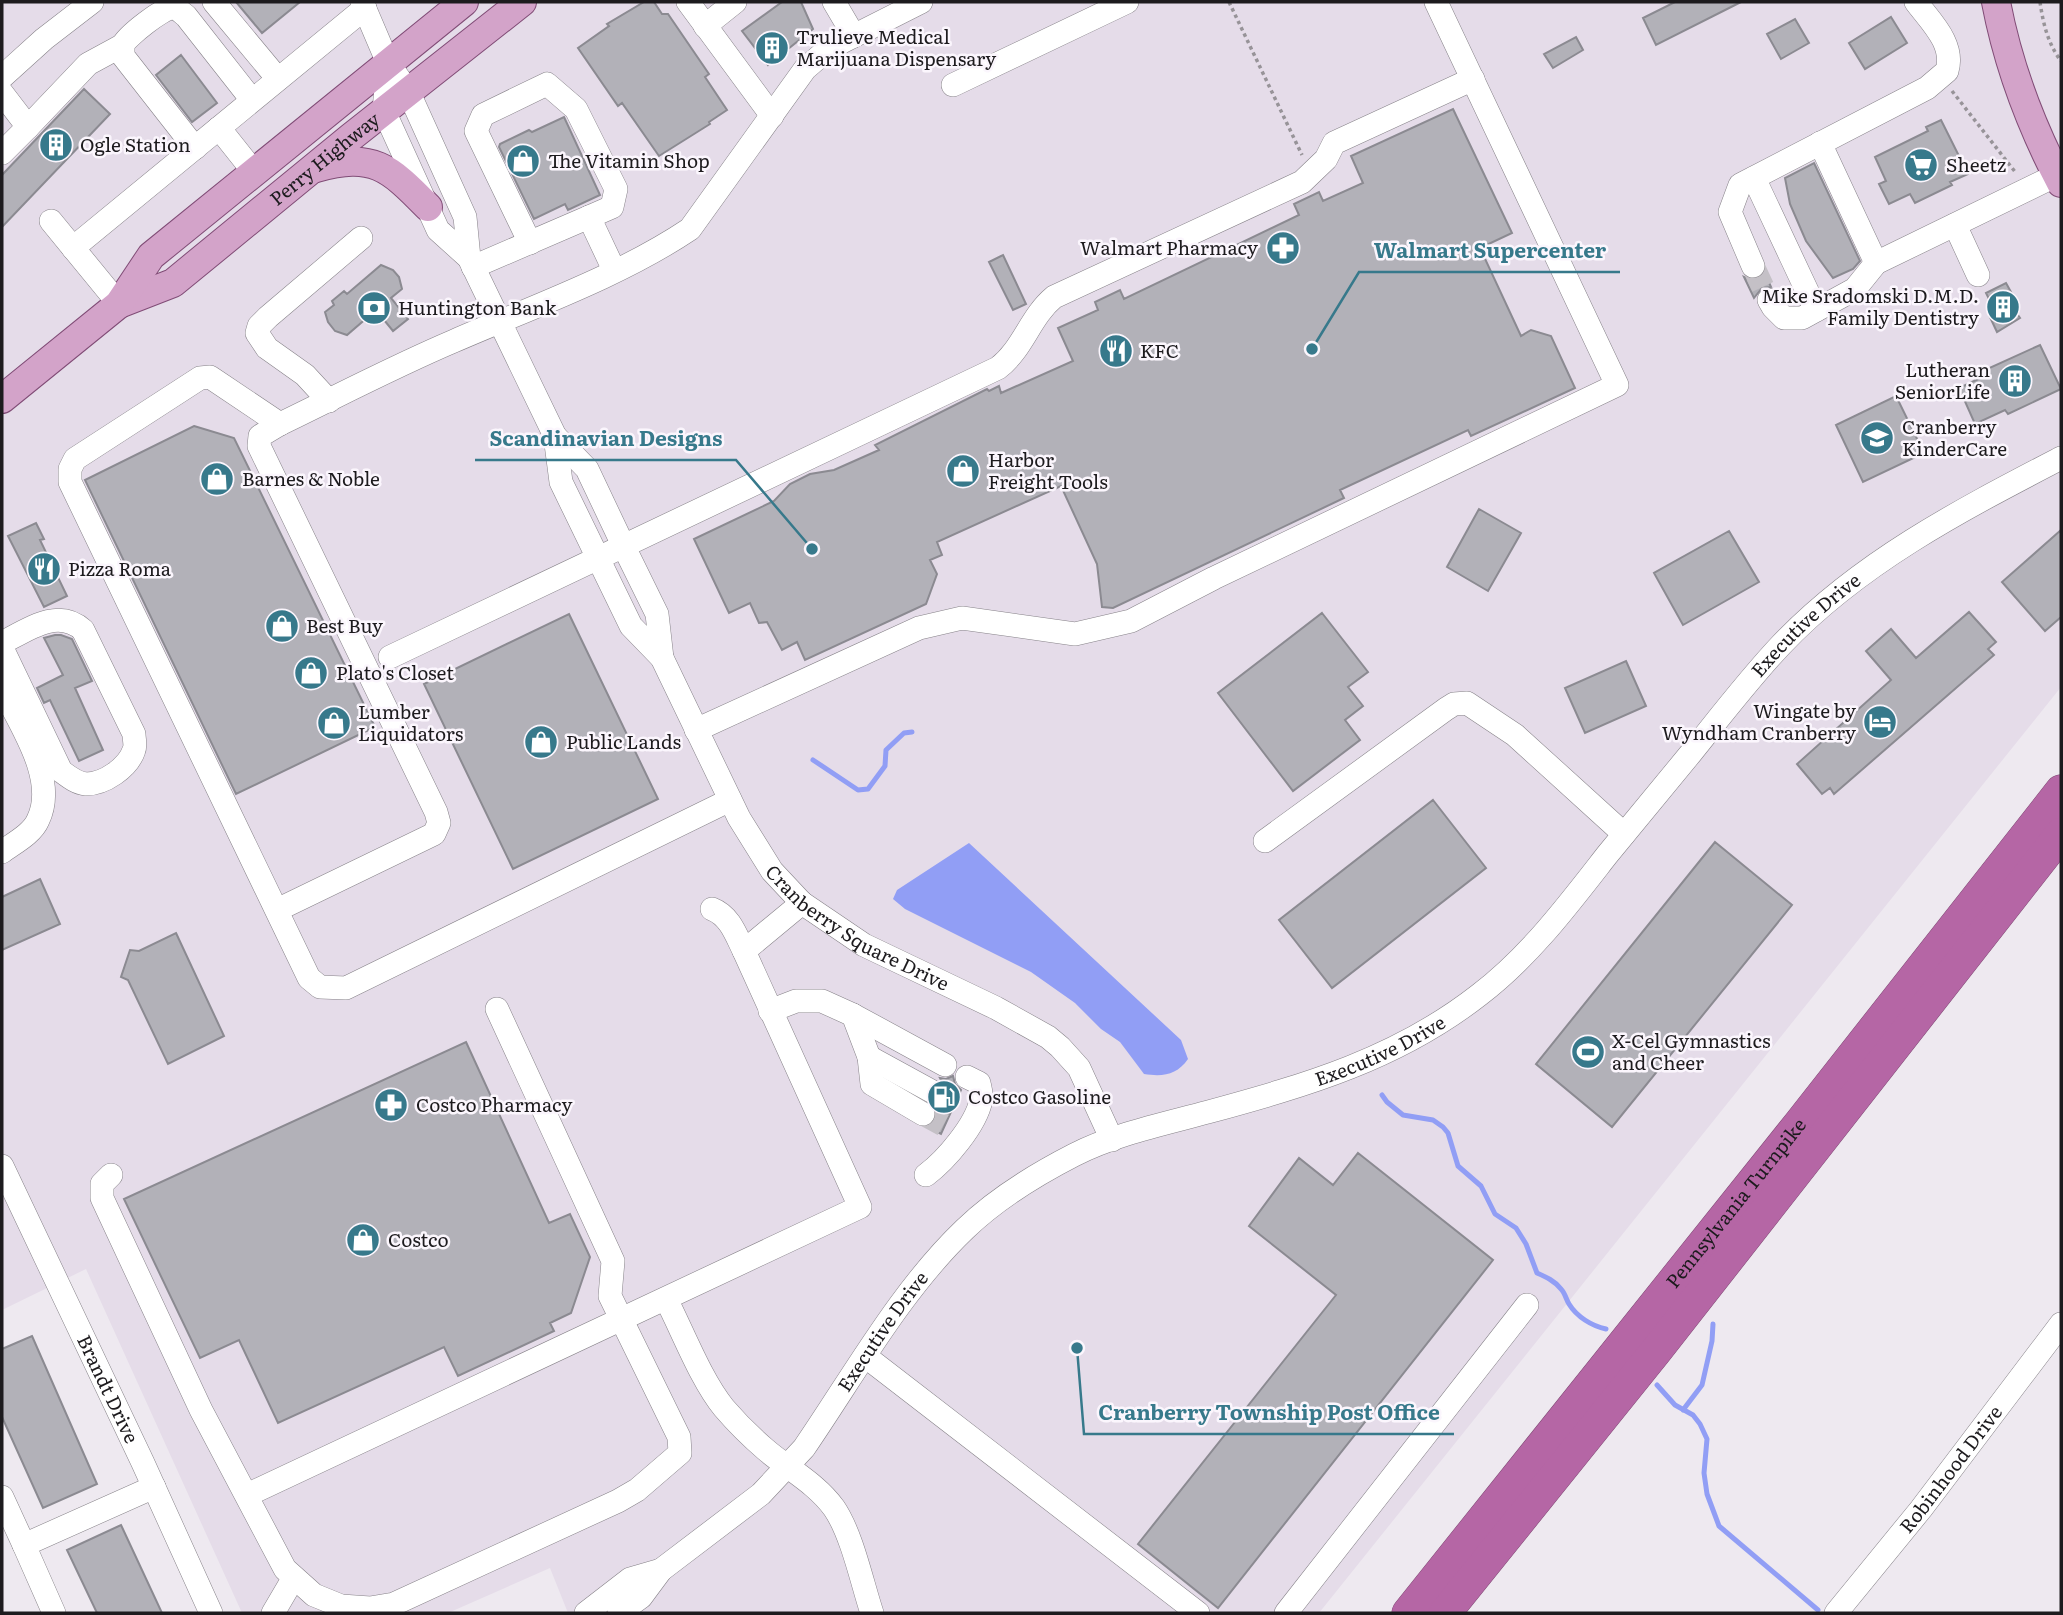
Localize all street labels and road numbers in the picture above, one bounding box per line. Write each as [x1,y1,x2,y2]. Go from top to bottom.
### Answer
street label: Perry Highway [263,105,385,211]
street label: Executive Drive [1744,565,1866,683]
street label: Cranberry Square Drive [760,858,954,997]
street label: Executive Drive [1311,1007,1450,1092]
street label: Pennsylvania Turnpike [1658,1111,1812,1293]
street label: Executive Drive [830,1264,934,1397]
street label: Brandt Drive [71,1330,147,1448]
street label: Robinhood Drive [1892,1399,2008,1539]

